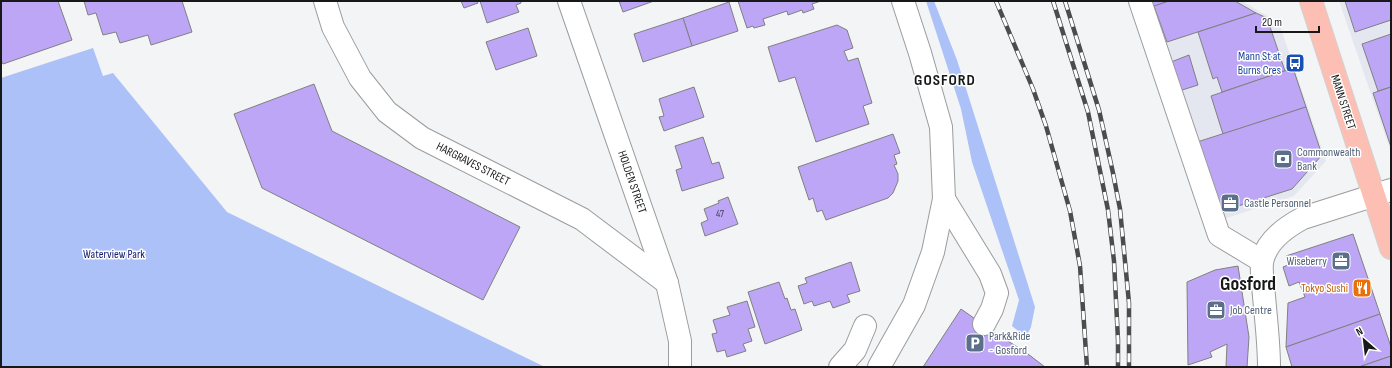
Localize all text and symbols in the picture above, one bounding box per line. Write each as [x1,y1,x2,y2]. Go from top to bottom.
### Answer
scale bar [1256,8,1319,34]
text: 20 m [1262,15,1282,30]
place label: Mann St at Burns Cres [1238,49,1281,78]
bus stop icon: Mann St at Burns Cres [1284,52,1306,74]
district label: GOSFORD [914,71,976,90]
street label: MANN STREET [1327,73,1359,131]
street label: HARGRAVES STREET [434,139,512,189]
place label: Commonwealth Bank [1297,145,1360,174]
bank icon: Commonwealth Bank [1272,148,1294,170]
street label: HOLDEN STREET [614,149,650,216]
office icon: Castle Personnel [1219,192,1241,214]
place label: Castle Personnel [1244,196,1311,211]
house number: 47 [716,208,724,220]
park label: Waterview Park [83,247,145,262]
office icon: Wiseberry [1330,250,1352,272]
place label: Wiseberry [1286,254,1327,269]
district label: Gosford [1220,272,1276,296]
restaurant icon: Tokyo Sushi [1351,277,1373,299]
place label: Tokyo Sushi [1301,281,1348,296]
office icon: Job Centre [1205,299,1227,321]
place label: Job Centre [1229,303,1272,318]
north arrow [1344,320,1384,360]
text: N [1354,324,1365,339]
place label: Park&Ride - Gosford [989,329,1030,358]
parking icon: Park&Ride - Gosford [964,332,986,354]

